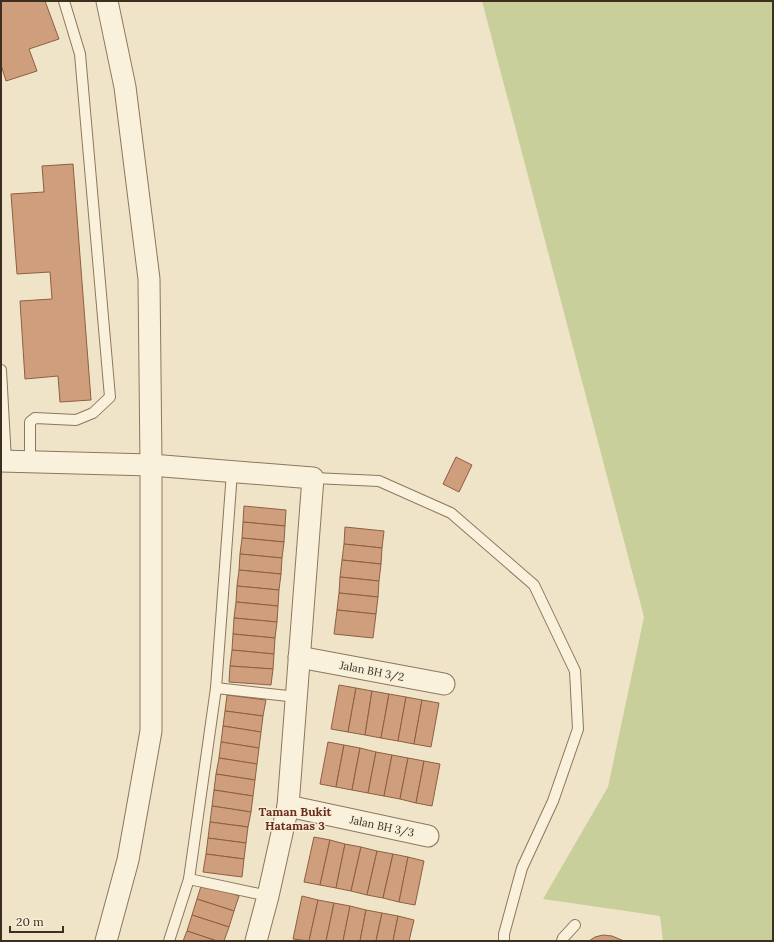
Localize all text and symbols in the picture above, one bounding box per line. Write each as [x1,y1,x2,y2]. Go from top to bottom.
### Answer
street label: Jalan BH 3/2 [337,658,405,685]
district label: Taman Bukit Hatamas 3 [258,804,333,833]
street label: Jalan BH 3/3 [347,812,415,841]
scale bar [10,908,63,934]
text: 20 m [16,914,44,929]

